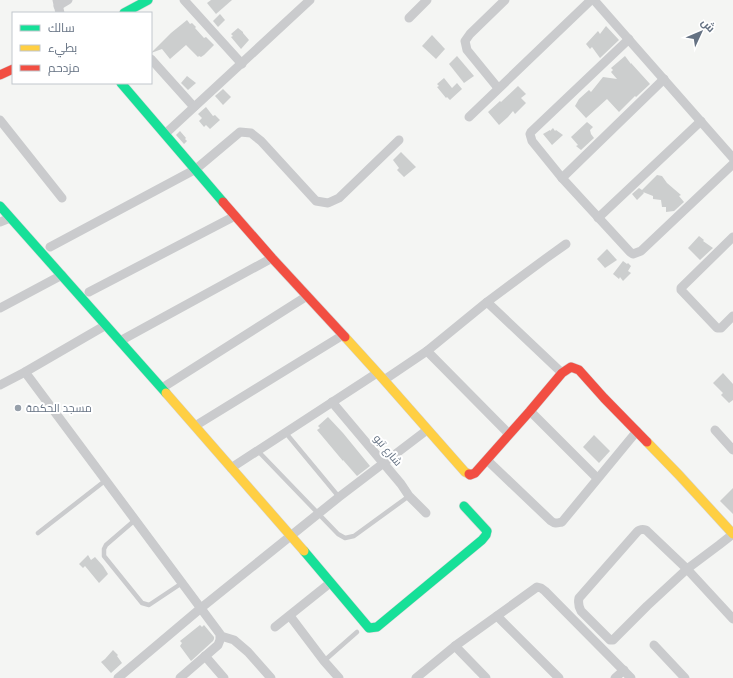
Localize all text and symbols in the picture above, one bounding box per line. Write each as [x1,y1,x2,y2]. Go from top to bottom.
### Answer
legend [12,12,152,84]
north arrow [681,12,721,52]
text: ش [698,15,718,35]
text: سالك [48,20,75,35]
text: بطيء [48,40,77,58]
text: مزدحم [48,60,80,76]
place label: مسجد الحكمة [26,401,92,415]
marker: مسجد الحكمة [13,403,23,413]
street label: شارع تبو [370,431,405,469]

